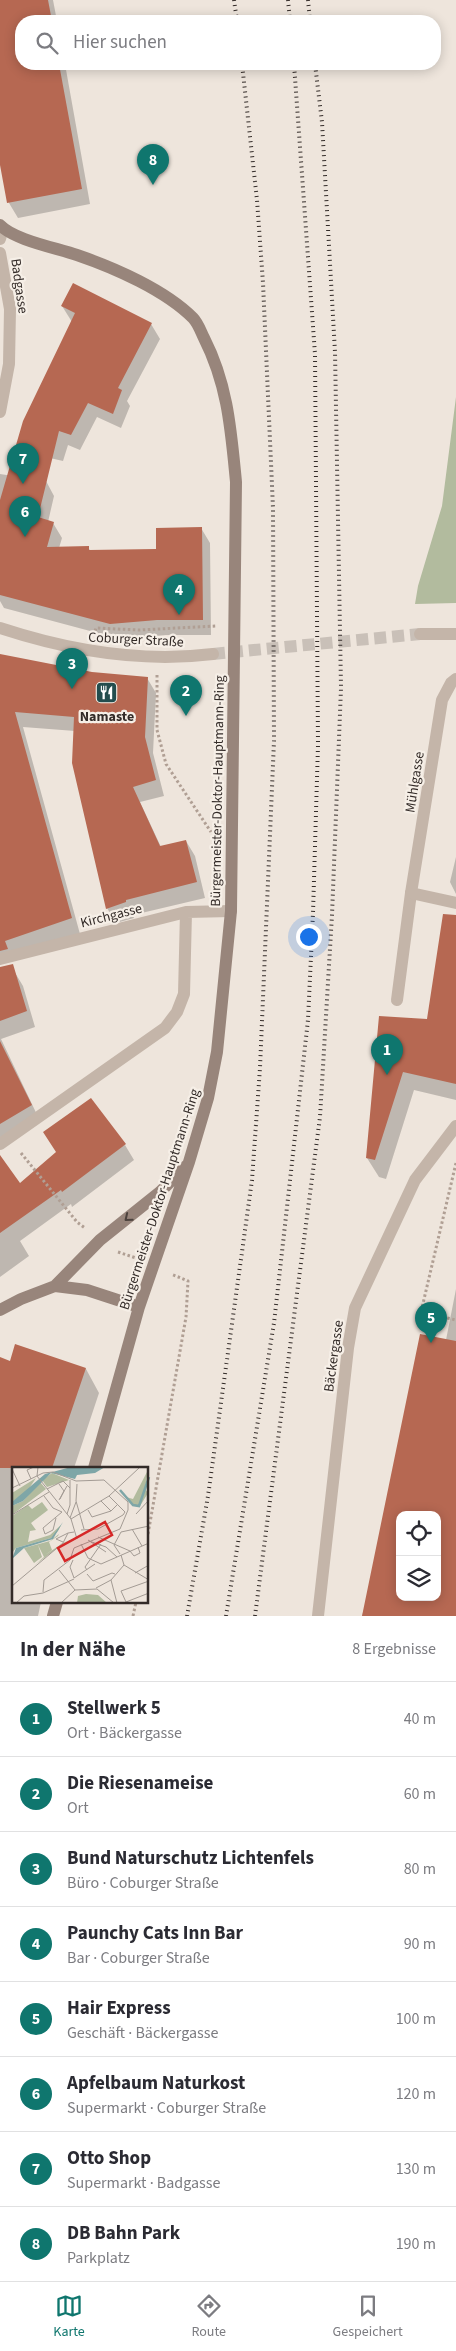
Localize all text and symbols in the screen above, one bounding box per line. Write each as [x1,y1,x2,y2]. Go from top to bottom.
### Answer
search box [15,15,441,70]
icon: search [33,29,61,57]
text: Hier suchen [73,29,167,56]
pin: 8 [137,144,169,185]
street label: Badgasse [5,257,33,315]
pin: 7 [7,443,39,484]
pin: 6 [9,496,41,537]
pin: 4 [163,574,195,615]
street label: Coburger Straße [88,628,184,652]
pin: 3 [56,648,88,689]
pin: 2 [170,675,202,716]
street label: Bürgermeister-Doktor-Hauptmann-Ring [206,675,230,907]
restaurant icon: Namaste [95,681,119,705]
place label: Namaste [80,707,134,727]
street label: Mühlgasse [400,750,430,814]
street label: Kirchgasse [78,899,144,933]
your location [296,924,322,950]
pin: 1 [371,1034,403,1075]
street label: Bürgermeister-Doktor-Hauptmann-Ring [115,1086,205,1313]
one-way arrow [124,1213,133,1222]
pin: 5 [415,1302,447,1343]
street label: Bäckergasse [319,1319,349,1393]
inset map [12,1467,149,1604]
map controls [396,1511,441,1601]
button: locate [396,1511,441,1556]
button: layers [396,1556,441,1601]
text: In der Nähe [20,1634,126,1664]
text: 8 Ergebnisse [352,1638,436,1660]
text: Stellwerk 5 [67,1695,161,1722]
text: 1 [32,1708,40,1730]
text: 40 m [404,1708,436,1730]
text: Ort · Bäckergasse [67,1722,182,1744]
text: Die Riesenameise [67,1770,213,1797]
text: 2 [32,1783,40,1805]
text: 60 m [404,1783,436,1805]
text: Ort [67,1797,89,1819]
text: Bund Naturschutz Lichtenfels [67,1845,314,1872]
text: 3 [32,1858,40,1880]
text: 80 m [404,1858,436,1880]
text: Büro · Coburger Straße [67,1872,219,1894]
text: Paunchy Cats Inn Bar [67,1920,243,1947]
text: 4 [32,1933,40,1955]
text: 90 m [404,1933,436,1955]
text: Bar · Coburger Straße [67,1947,210,1969]
text: Hair Express [67,1995,171,2022]
text: 5 [32,2008,40,2030]
text: 100 m [396,2008,436,2030]
text: Geschäft · Bäckergasse [67,2022,218,2044]
text: Apfelbaum Naturkost [67,2070,245,2097]
text: 6 [32,2083,40,2105]
text: 120 m [396,2083,436,2105]
text: Supermarkt · Coburger Straße [67,2097,266,2119]
text: Otto Shop [67,2145,151,2172]
text: 7 [32,2158,40,2180]
text: 130 m [396,2158,436,2180]
text: Supermarkt · Badgasse [67,2172,220,2194]
text: DB Bahn Park [67,2220,180,2247]
text: 8 [32,2233,40,2255]
text: 190 m [396,2233,436,2255]
text: Parkplatz [67,2247,130,2269]
tab: Karte [53,2292,85,2342]
tab: Route [191,2292,226,2342]
tab: Gespeichert [333,2292,403,2342]

